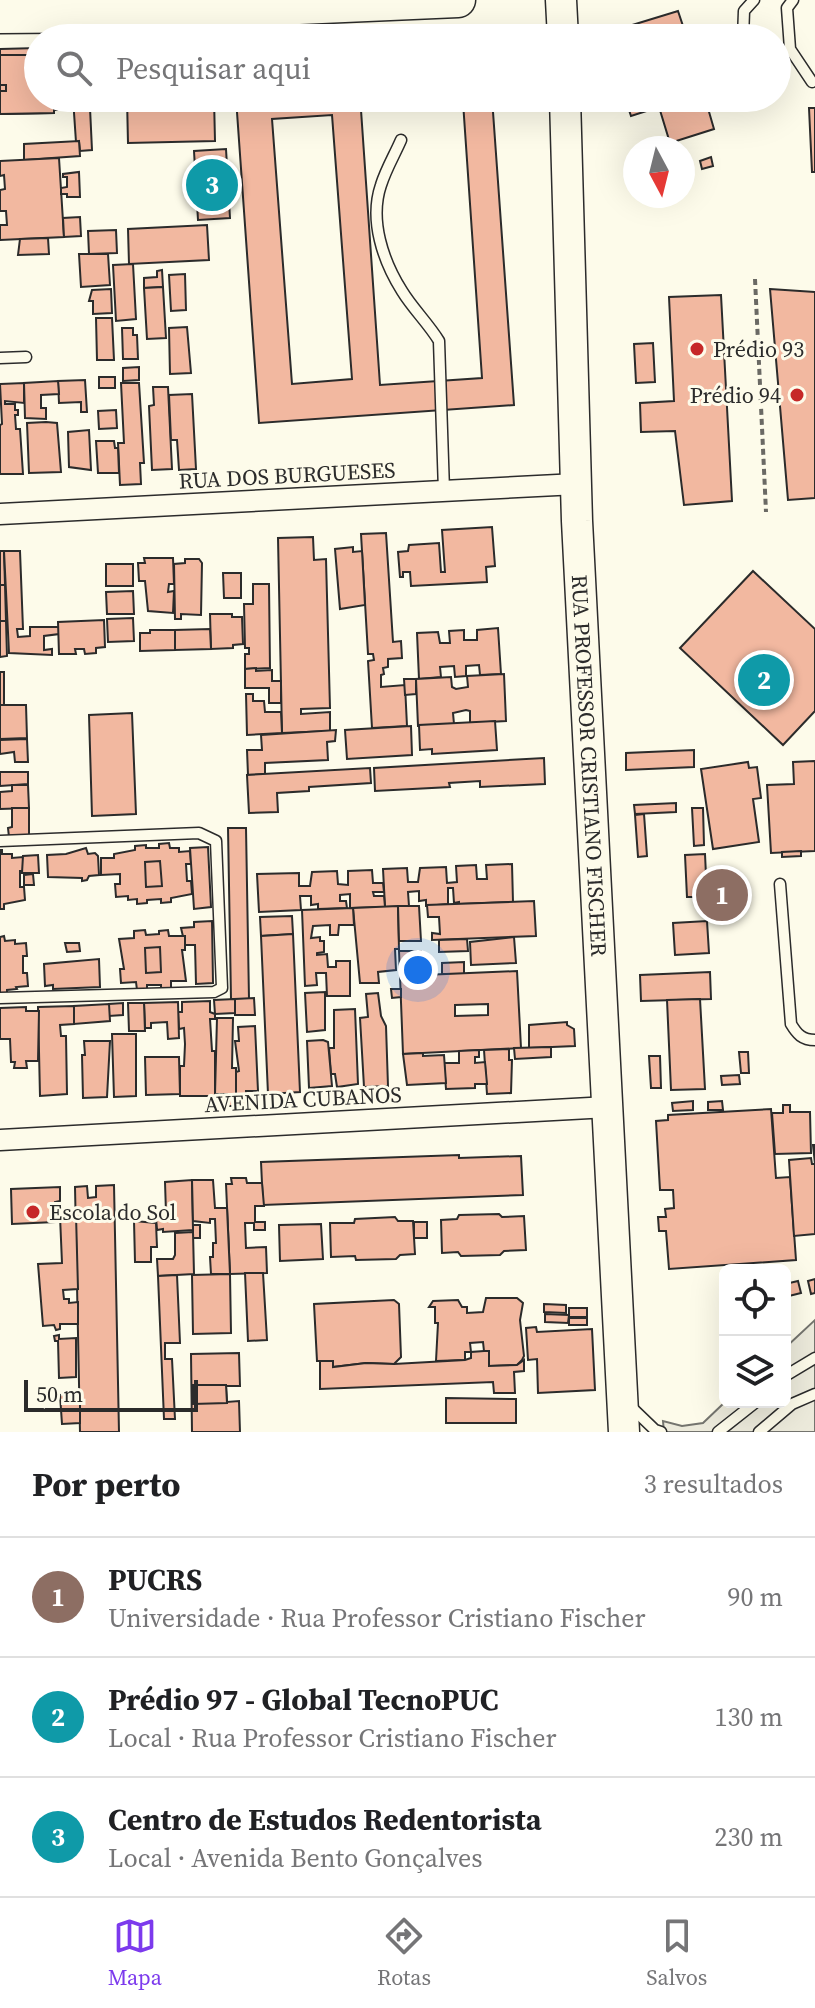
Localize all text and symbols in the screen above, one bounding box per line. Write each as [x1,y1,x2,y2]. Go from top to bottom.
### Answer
search box [24,24,791,112]
icon: search [52,46,96,90]
text: Pesquisar aqui [116,48,311,89]
north arrow [623,136,695,208]
pin: 3 [186,155,238,215]
place label: Prédio 93 [713,334,804,364]
marker: Prédio 93 [688,340,706,358]
place label: Prédio 94 [690,380,781,410]
marker: Prédio 94 [788,386,806,404]
street label: RUA DOS BURGUESES [178,454,396,496]
street label: RUA PROFESSOR CRISTIANO FISCHER [565,574,614,958]
pin: 2 [738,650,790,710]
pin: 1 [696,865,748,925]
your location [398,950,438,990]
street label: AVENIDA CUBANOS [204,1079,402,1119]
place label: Escola do Sol [49,1197,176,1227]
marker: Escola do Sol [24,1203,42,1221]
map controls [719,1264,791,1408]
button: locate [719,1264,791,1336]
button: layers [719,1336,791,1408]
scale bar [24,1376,198,1412]
text: 50 m [36,1379,83,1409]
text: Por perto [32,1461,180,1507]
text: 3 resultados [644,1466,783,1502]
text: PUCRS [108,1559,202,1600]
text: 1 [51,1579,65,1615]
text: 90 m [728,1579,783,1615]
text: Universidade · Rua Professor Cristiano Fischer [108,1600,646,1636]
text: Prédio 97 - Global TecnoPUC [108,1679,498,1720]
text: 2 [51,1699,65,1735]
text: 130 m [715,1699,783,1735]
text: Local · Rua Professor Cristiano Fischer [108,1720,556,1756]
text: Centro de Estudos Redentorista [108,1799,542,1840]
text: 3 [51,1819,65,1855]
text: 230 m [715,1819,783,1855]
text: Local · Avenida Bento Gonçalves [108,1840,483,1876]
tab: Mapa [108,1914,162,1992]
tab: Rotas [377,1914,431,1992]
tab: Salvos [646,1914,707,1992]

